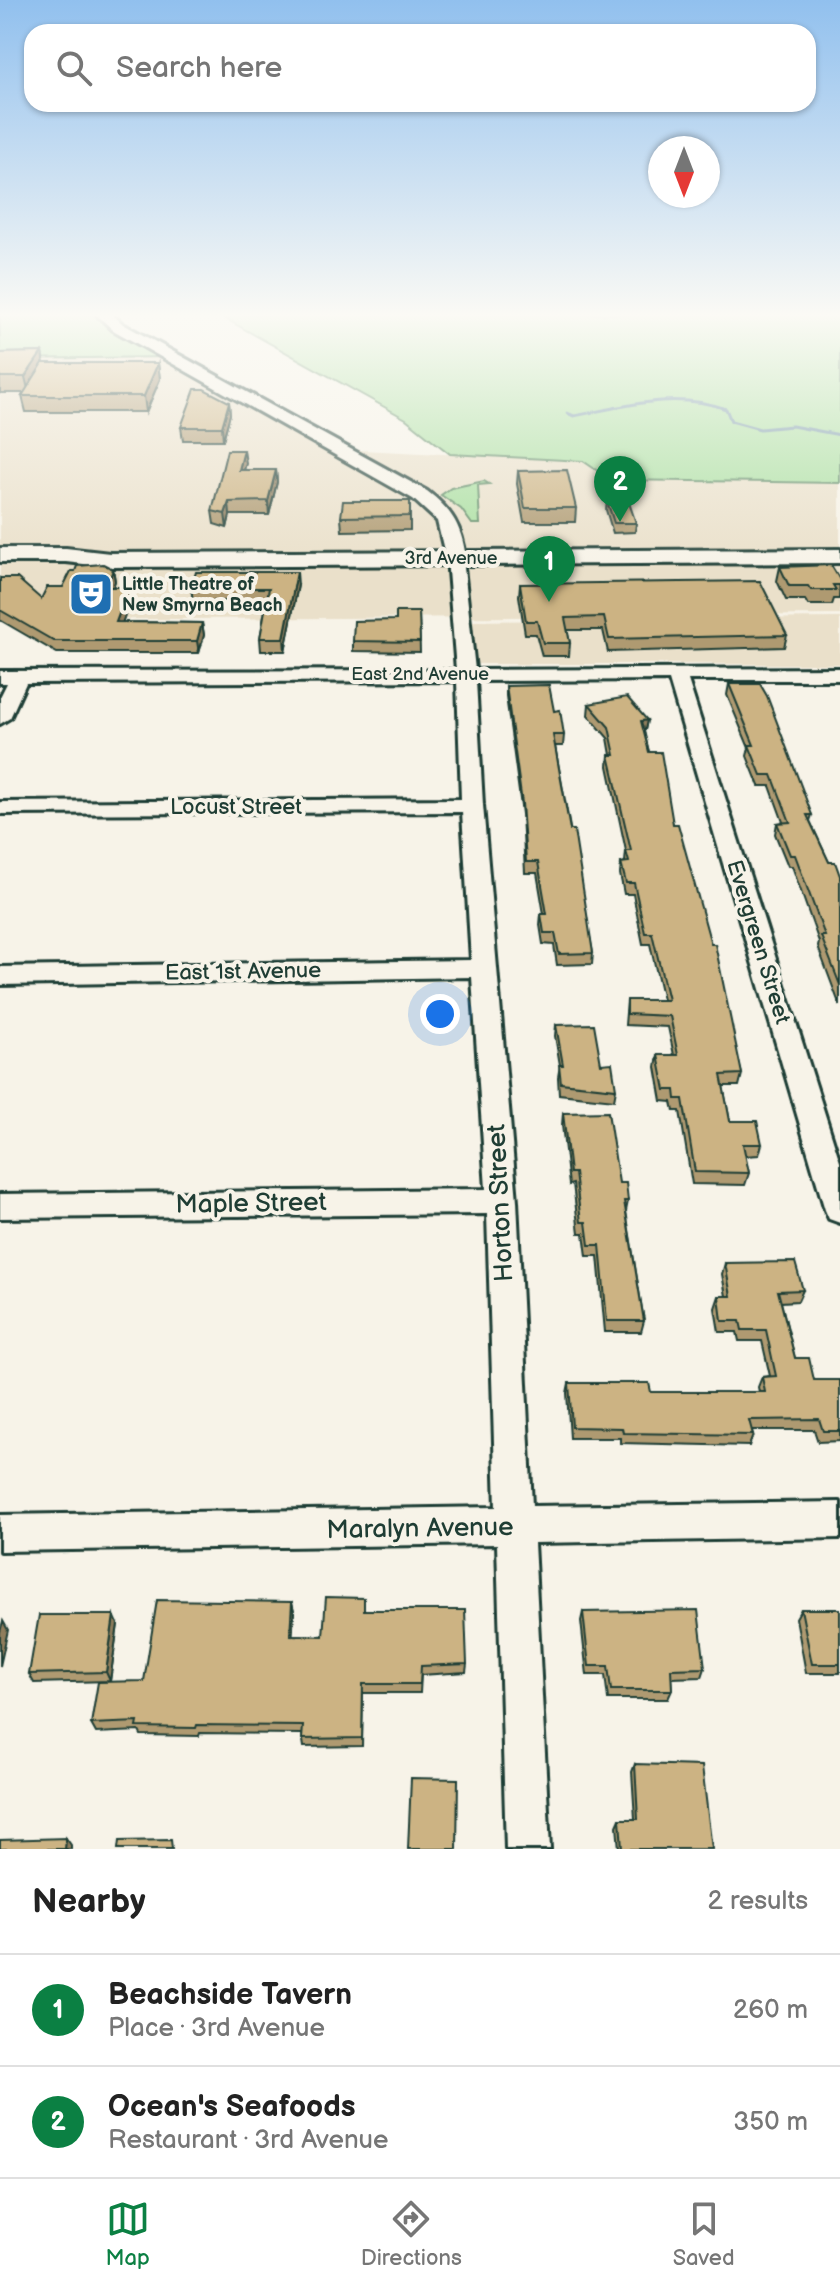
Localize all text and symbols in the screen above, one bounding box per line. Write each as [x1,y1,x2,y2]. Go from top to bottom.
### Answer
search box [24,24,816,112]
icon: search [52,46,96,90]
text: Search here [116,50,282,86]
north arrow [648,136,720,208]
pin: 2 [594,456,646,522]
pin: 1 [523,536,575,602]
street label: 3rd Avenue [405,548,498,569]
theatre icon: Little Theatre of New Smyrna Beach [67,570,115,618]
place label: Little Theatre of New Smyrna Beach [122,574,283,616]
street label: East 2nd Avenue [351,664,489,685]
street label: Locust Street [170,794,302,821]
street label: Evergreen Street [720,857,796,1027]
street label: East 1st Avenue [165,957,321,987]
your location [420,994,460,1034]
street label: Horton Street [481,1123,521,1283]
street label: Maple Street [175,1187,327,1221]
street label: Maralyn Avenue [326,1512,514,1546]
text: Nearby [32,1881,146,1922]
text: 2 results [708,1886,808,1917]
text: Beachside Tavern [108,1977,352,2013]
text: 1 [53,1995,63,2026]
text: 260 m [733,1995,808,2026]
text: Place · 3rd Avenue [108,2013,325,2044]
text: Ocean's Seafoods [108,2089,355,2125]
text: 2 [50,2107,66,2138]
text: 350 m [733,2107,808,2138]
text: Restaurant · 3rd Avenue [108,2125,388,2156]
tab: Map [105,2197,150,2272]
tab: Directions [361,2197,462,2272]
tab: Saved [673,2197,735,2272]

